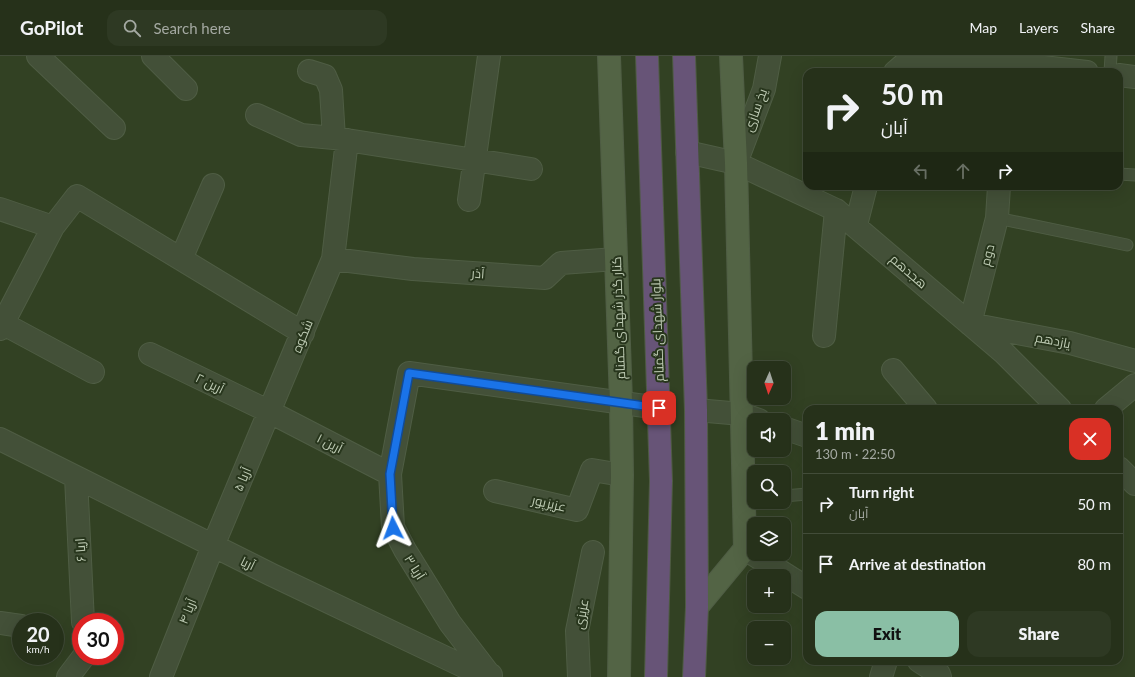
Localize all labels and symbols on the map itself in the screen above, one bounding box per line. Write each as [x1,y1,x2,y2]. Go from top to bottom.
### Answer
street label: یخ سازی [740,86,771,134]
street label: دوم [977,243,999,268]
street label: هجدهم [886,251,931,293]
street label: کنار گذر شهدای گمنام [608,256,630,380]
street label: آذر [470,264,486,281]
street label: بلوار شهدای گمنام [647,278,669,382]
street label: شکوه [288,317,316,355]
street label: یازدهم [1033,329,1073,353]
north arrow [747,361,791,405]
street label: آرین ۲ [193,369,227,397]
pin [642,391,676,425]
street label: آرین ۱ [314,430,346,456]
street label: آریا ۵ [230,464,254,493]
street label: عزیزپور [529,491,568,517]
position arrow [372,507,414,549]
street label: اریا ۶ [71,538,89,562]
street label: آریا ۳ [401,552,429,583]
street label: آریا [238,553,258,574]
street label: آریا ۴ [175,595,200,626]
street label: عزیزی [570,598,592,630]
speed limit sign: 30 [72,613,124,665]

